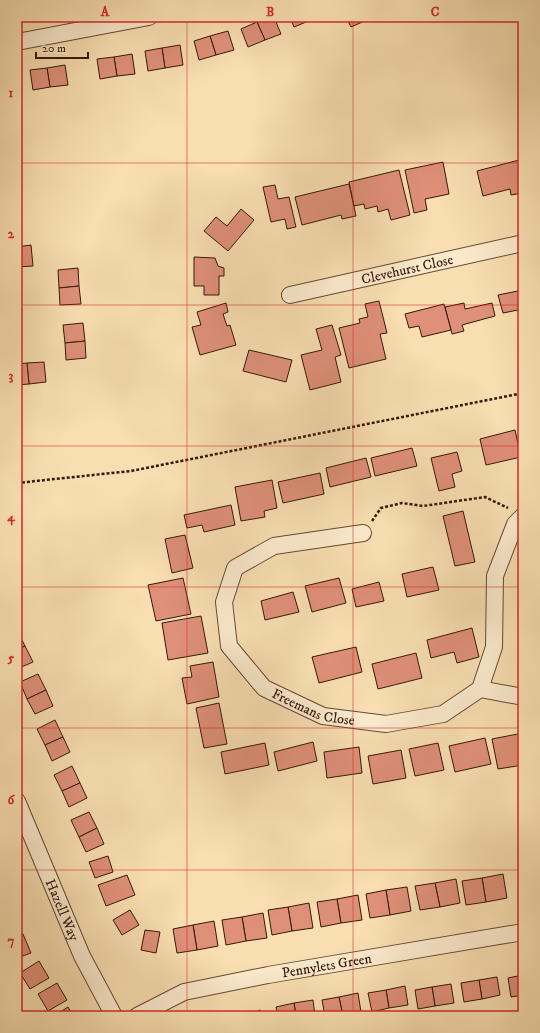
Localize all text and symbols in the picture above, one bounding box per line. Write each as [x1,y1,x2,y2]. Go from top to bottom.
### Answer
text: A [100,4,110,20]
text: B [266,4,274,20]
text: C [431,4,440,20]
scale bar [36,34,88,60]
text: 20 m [42,41,66,56]
text: 1 [9,85,14,101]
text: 2 [8,226,15,242]
street label: Clevehurst Close [360,251,455,289]
text: 3 [9,368,14,384]
text: 4 [6,509,15,526]
text: 5 [7,650,15,666]
street label: Freemans Close [269,685,356,730]
text: 6 [8,792,16,808]
street label: Hazell Way [41,876,83,944]
text: 7 [8,933,15,949]
street label: Pennylets Green [281,950,374,983]

